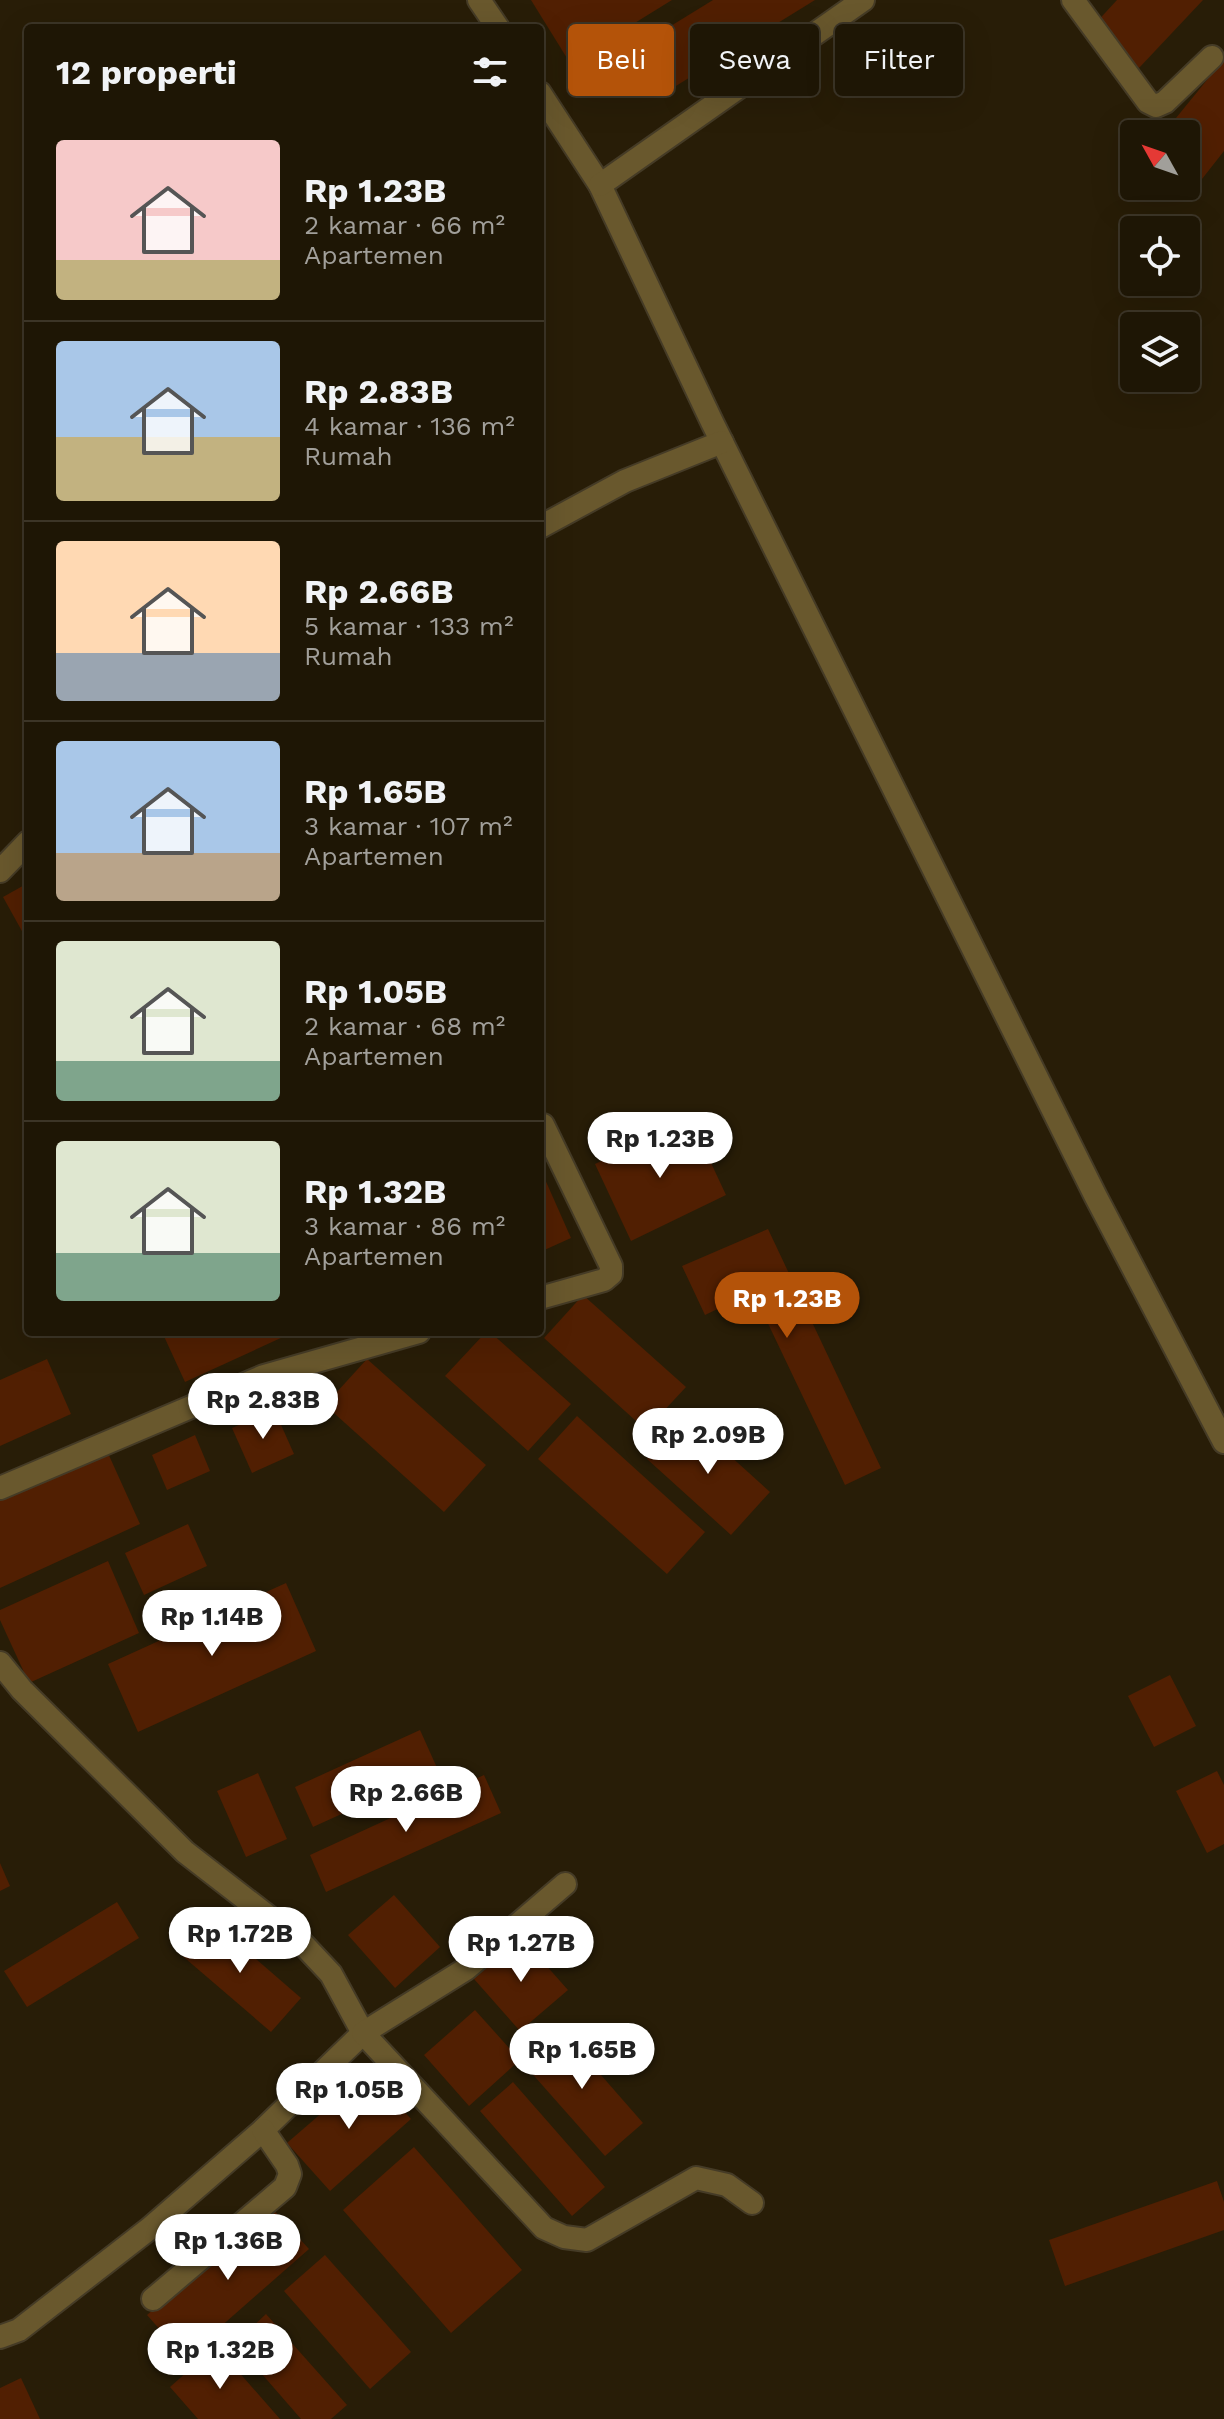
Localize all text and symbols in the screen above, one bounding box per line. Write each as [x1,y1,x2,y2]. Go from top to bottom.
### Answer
chip: Beli [568,24,674,96]
chip: Sewa [690,24,819,96]
chip: Filter [835,24,963,96]
icon: filters [468,50,512,94]
text: 12 properti [56,52,237,92]
north arrow [1120,120,1200,200]
map controls [1120,120,1200,392]
text: Rp 1.23B [304,170,446,210]
icon: home [120,172,216,268]
text: 2 kamar · 66 m² [304,210,505,240]
button: locate [1120,216,1200,296]
text: Apartemen [304,240,444,270]
button: layers [1120,312,1200,392]
text: Rp 2.83B [304,371,453,411]
icon: home [120,373,216,469]
text: 4 kamar · 136 m² [304,411,515,441]
text: Rumah [304,441,393,471]
text: Rp 2.66B [304,571,453,611]
icon: home [120,573,216,669]
text: 5 kamar · 133 m² [304,611,513,641]
text: Rumah [304,641,393,671]
text: Rp 1.65B [304,771,446,811]
icon: home [120,773,216,869]
text: 3 kamar · 107 m² [304,811,513,841]
text: Apartemen [304,841,444,871]
text: Rp 1.05B [304,971,447,1011]
icon: home [120,973,216,1069]
text: 2 kamar · 68 m² [304,1011,505,1041]
text: Apartemen [304,1041,444,1071]
pin: Rp 1.23B [577,1112,743,1180]
text: Rp 1.23B [606,1123,714,1153]
text: Rp 1.32B [304,1171,446,1211]
icon: home [120,1173,216,1269]
text: 3 kamar · 86 m² [304,1211,505,1241]
text: Apartemen [304,1241,444,1271]
pin: Rp 1.23B [704,1272,870,1340]
text: Rp 1.23B [733,1283,841,1313]
pin: Rp 2.83B [180,1373,346,1441]
text: Rp 2.83B [206,1384,320,1414]
pin: Rp 2.09B [625,1408,791,1476]
text: Rp 2.09B [651,1419,765,1449]
pin: Rp 1.14B [129,1590,295,1658]
text: Rp 1.14B [160,1601,264,1631]
pin: Rp 2.66B [323,1766,489,1834]
text: Rp 2.66B [349,1777,463,1807]
pin: Rp 1.72B [157,1907,323,1975]
pin: Rp 1.27B [438,1916,604,1984]
text: Rp 1.72B [187,1918,293,1948]
text: Rp 1.27B [467,1927,575,1957]
pin: Rp 1.65B [499,2023,665,2091]
text: Rp 1.65B [528,2034,636,2064]
pin: Rp 1.05B [266,2063,432,2131]
text: Rp 1.05B [294,2074,404,2104]
pin: Rp 1.36B [145,2214,311,2282]
text: Rp 1.36B [173,2225,283,2255]
pin: Rp 1.32B [137,2323,303,2391]
text: Rp 1.32B [166,2334,274,2364]

